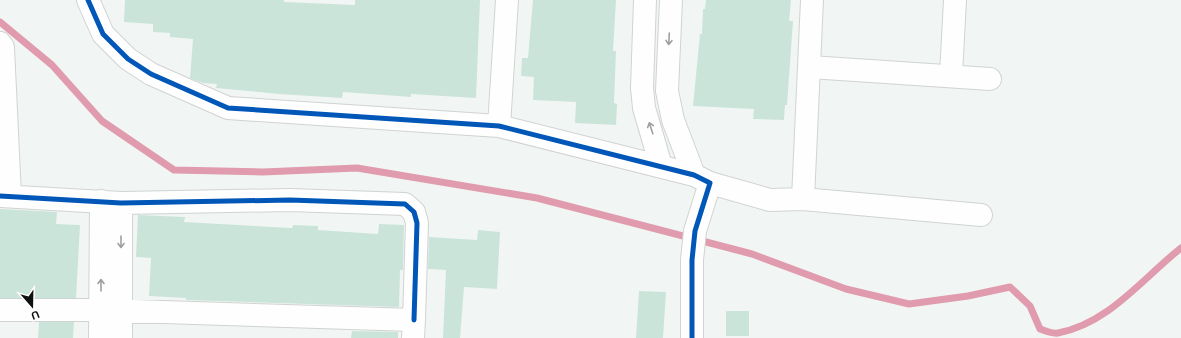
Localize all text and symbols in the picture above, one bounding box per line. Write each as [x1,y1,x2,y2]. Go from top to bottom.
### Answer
one-way arrow [666,32,673,45]
one-way arrow [647,122,654,135]
one-way arrow [117,235,125,248]
one-way arrow [97,279,105,292]
north arrow [12,286,52,326]
text: U [30,308,41,322]

